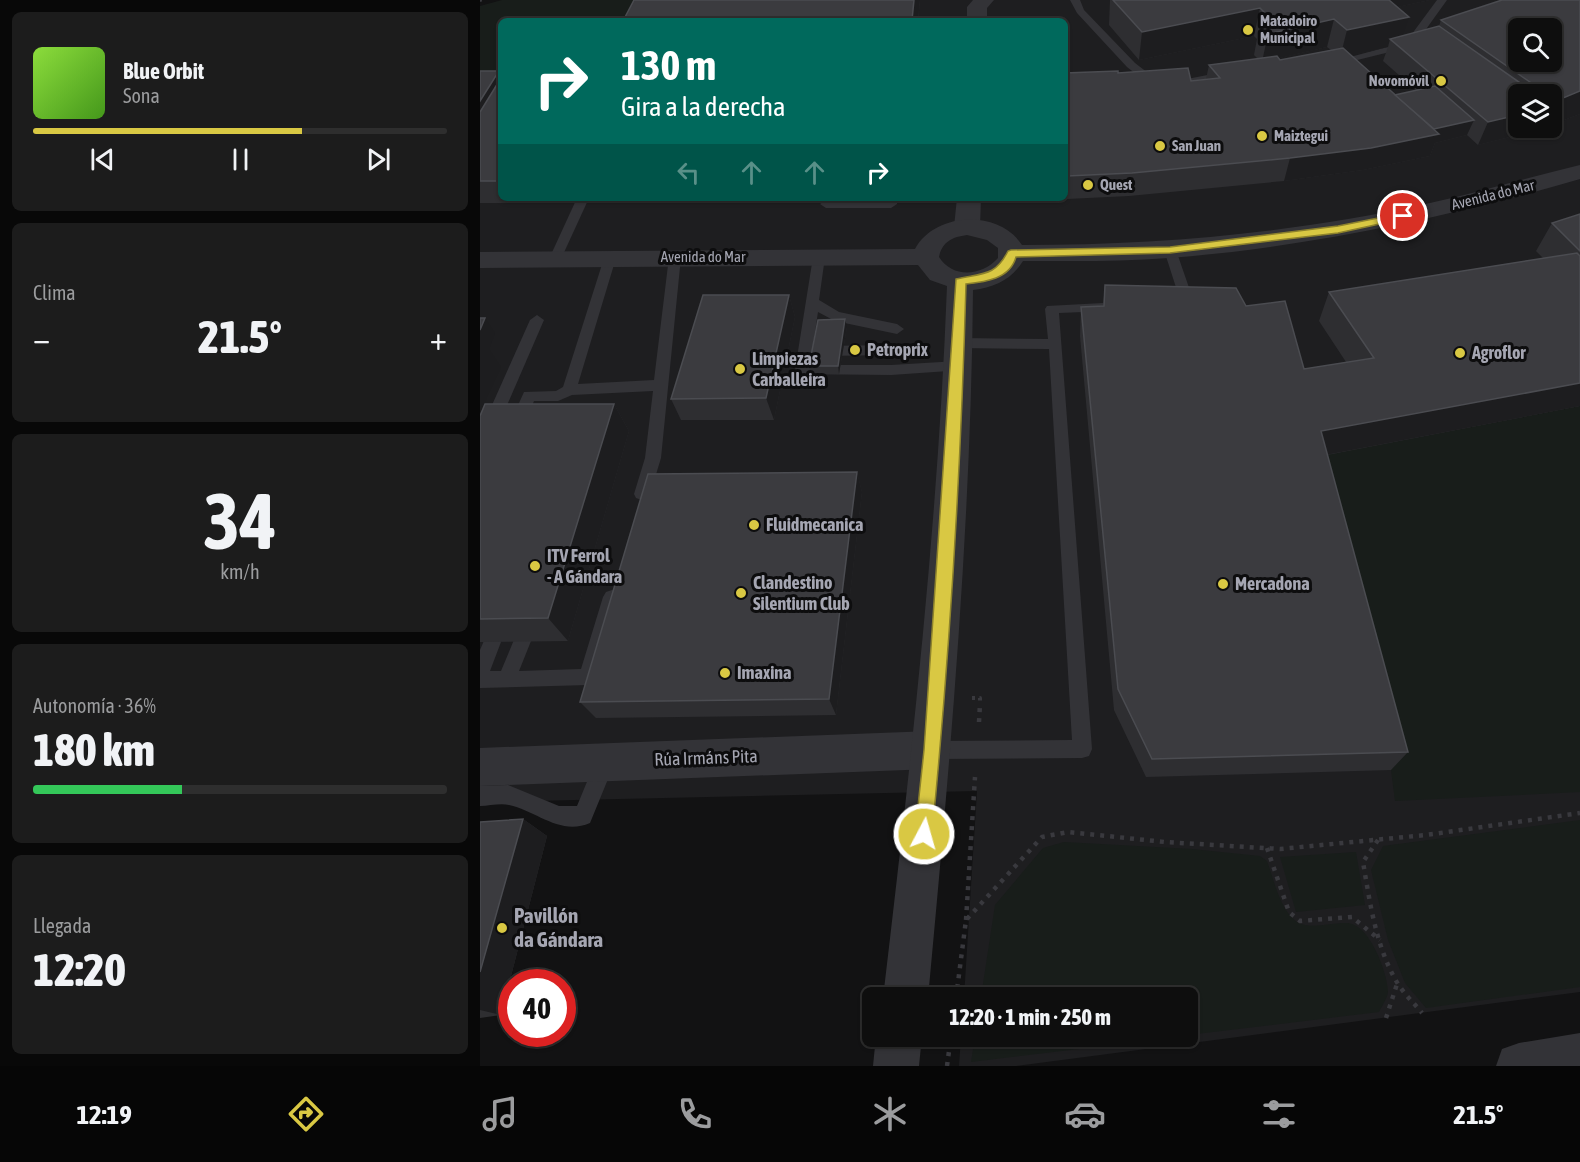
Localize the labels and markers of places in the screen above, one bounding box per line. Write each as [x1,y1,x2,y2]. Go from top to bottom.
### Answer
place label: Matadoiro Municipal [1260,12,1317,46]
marker: Matadoiro Municipal [1241,23,1255,37]
place label: Novomóvil [1369,72,1430,89]
marker: Novomóvil [1434,74,1448,88]
place label: Maiztegui [1274,127,1328,144]
marker: Maiztegui [1255,129,1269,143]
place label: San Juan [1172,137,1221,154]
marker: San Juan [1153,139,1167,153]
place label: Quest [1100,176,1133,193]
marker: Quest [1081,178,1095,192]
pin [1377,190,1428,241]
place label: Petroprix [867,339,929,360]
place label: Agroflor [1471,342,1526,363]
marker: Petroprix [848,343,862,357]
marker: Agroflor [1453,346,1467,360]
place label: Limpiezas Carballeira [752,348,826,390]
marker: Limpiezas Carballeira [733,362,747,376]
place label: Fluidmecanica [766,514,863,535]
marker: Fluidmecanica [747,518,761,532]
place label: ITV Ferrol - A Gándara [547,545,622,587]
marker: ITV Ferrol - A Gándara [528,559,542,573]
place label: Clandestino Silentium Club [753,572,850,614]
place label: Mercadona [1235,573,1310,594]
marker: Mercadona [1216,577,1230,591]
marker: Clandestino Silentium Club [734,586,748,600]
place label: Imaxina [737,662,791,683]
marker: Imaxina [718,666,732,680]
place label: Pavillón da Gándara [514,903,603,951]
marker: Pavillón da Gándara [495,921,509,935]

